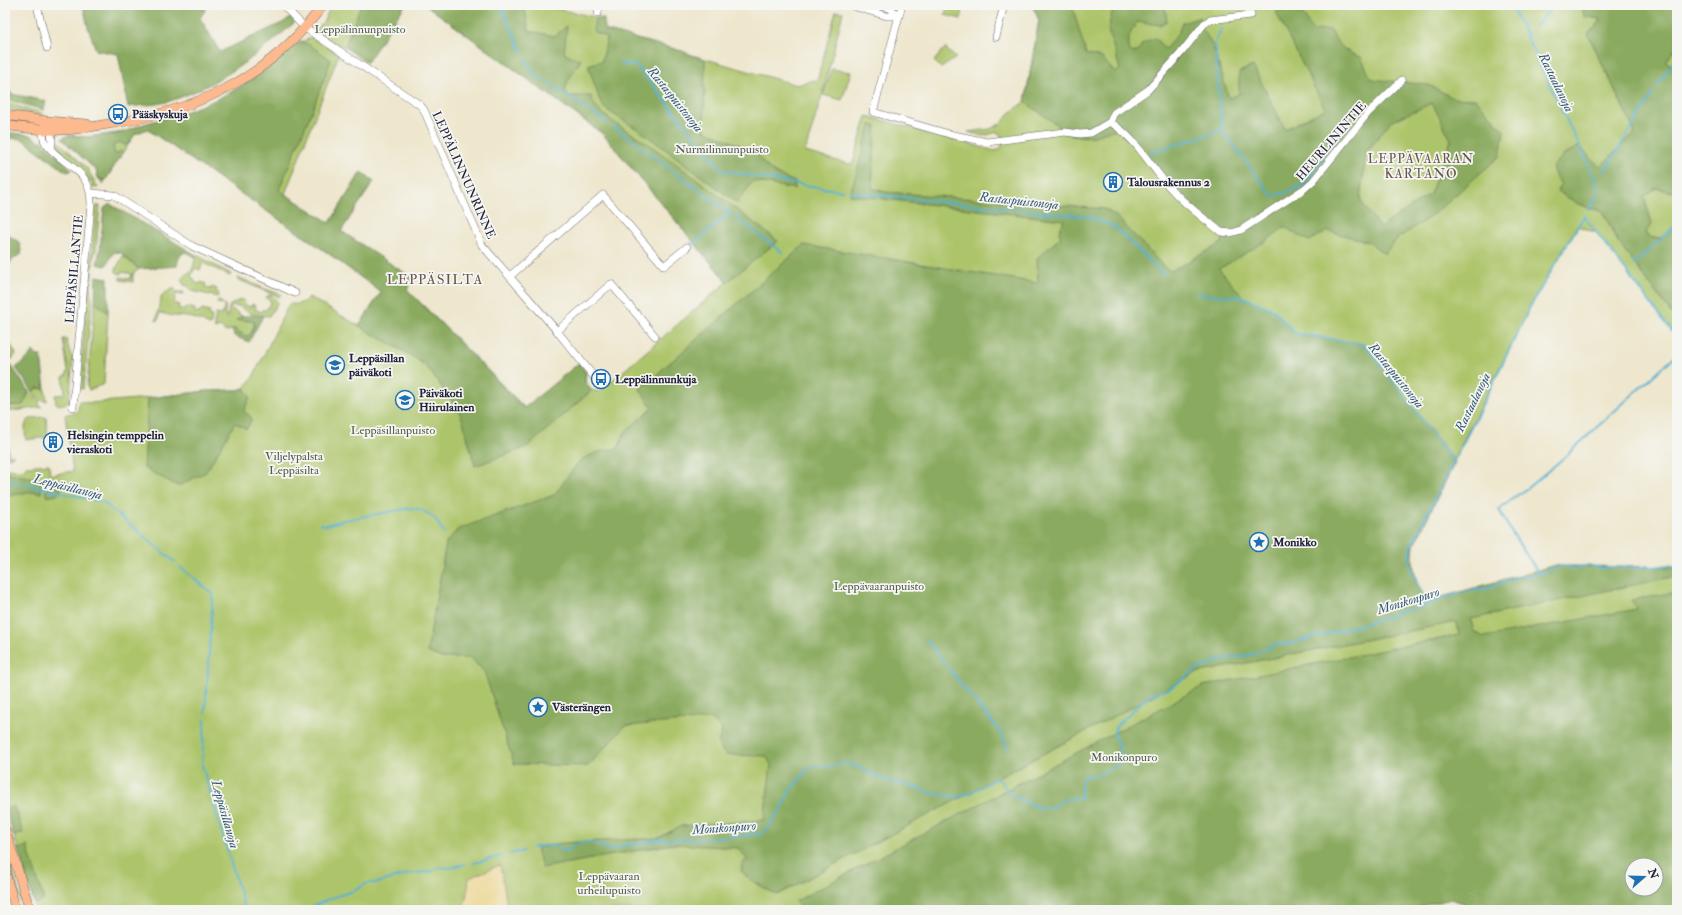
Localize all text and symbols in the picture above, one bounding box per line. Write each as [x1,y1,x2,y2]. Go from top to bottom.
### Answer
park label: Leppälinnunpuisto [315,22,406,37]
water label: Rastaalanoja [1534,49,1577,115]
water label: Rastaspuistonoja [643,63,706,136]
street label: HEURLININTIE [1293,99,1370,184]
bus stop icon: Pääskyskuja [107,103,129,125]
place label: Pääskyskuja [132,107,189,122]
street label: LEPPÄLINNUNRINNE [429,109,499,242]
park label: Nurmilinnunpuisto [675,142,769,157]
district label: LEPPÄVAARAN KARTANO [1368,151,1474,182]
building icon: Talousrakennus 2 [1102,171,1124,193]
place label: Talousrakennus 2 [1126,175,1210,190]
water label: Rastaspuistonoja [978,189,1059,213]
street label: LEPPÄSILLANTIE [62,214,87,324]
district label: LEPPÄSILTA [387,271,483,288]
water label: Rastaspuistonoja [1364,339,1427,412]
place label: Leppäsillan päiväkoti [348,351,405,380]
school or university icon: Leppäsillan päiväkoti [324,354,346,376]
bus stop icon: Leppälinnunkuja [590,368,612,390]
water label: Rastaalanoja [1451,370,1494,435]
place label: Leppälinnunkuja [615,372,697,387]
place label: Päiväkoti Hiirulainen [419,386,475,415]
school or university icon: Päiväkoti Hiirulainen [394,389,416,411]
park label: Leppäsillanpuisto [351,423,435,438]
place label: Helsingin temppelin vieraskoti [66,428,165,457]
building icon: Helsingin temppelin vieraskoti [42,431,64,453]
park label: Viljelypalsta Leppäsilta [265,449,324,478]
water label: Leppäsillanoja [31,470,104,503]
place icon: Monikko [1248,531,1270,553]
place label: Monikko [1272,535,1317,550]
park label: Leppävaaranpuisto [834,579,924,594]
water label: Monikonpuro [1374,584,1442,618]
place icon: Västerängen [527,696,549,718]
place label: Västerängen [551,700,612,715]
park label: Monikonpuro [1091,750,1157,765]
water label: Leppäsillanoja [207,777,242,850]
water label: Monikonpuro [691,818,757,838]
north arrow [1624,857,1664,897]
text: N [1645,866,1661,882]
park label: Leppävaaran urheilupuisto [577,869,641,898]

